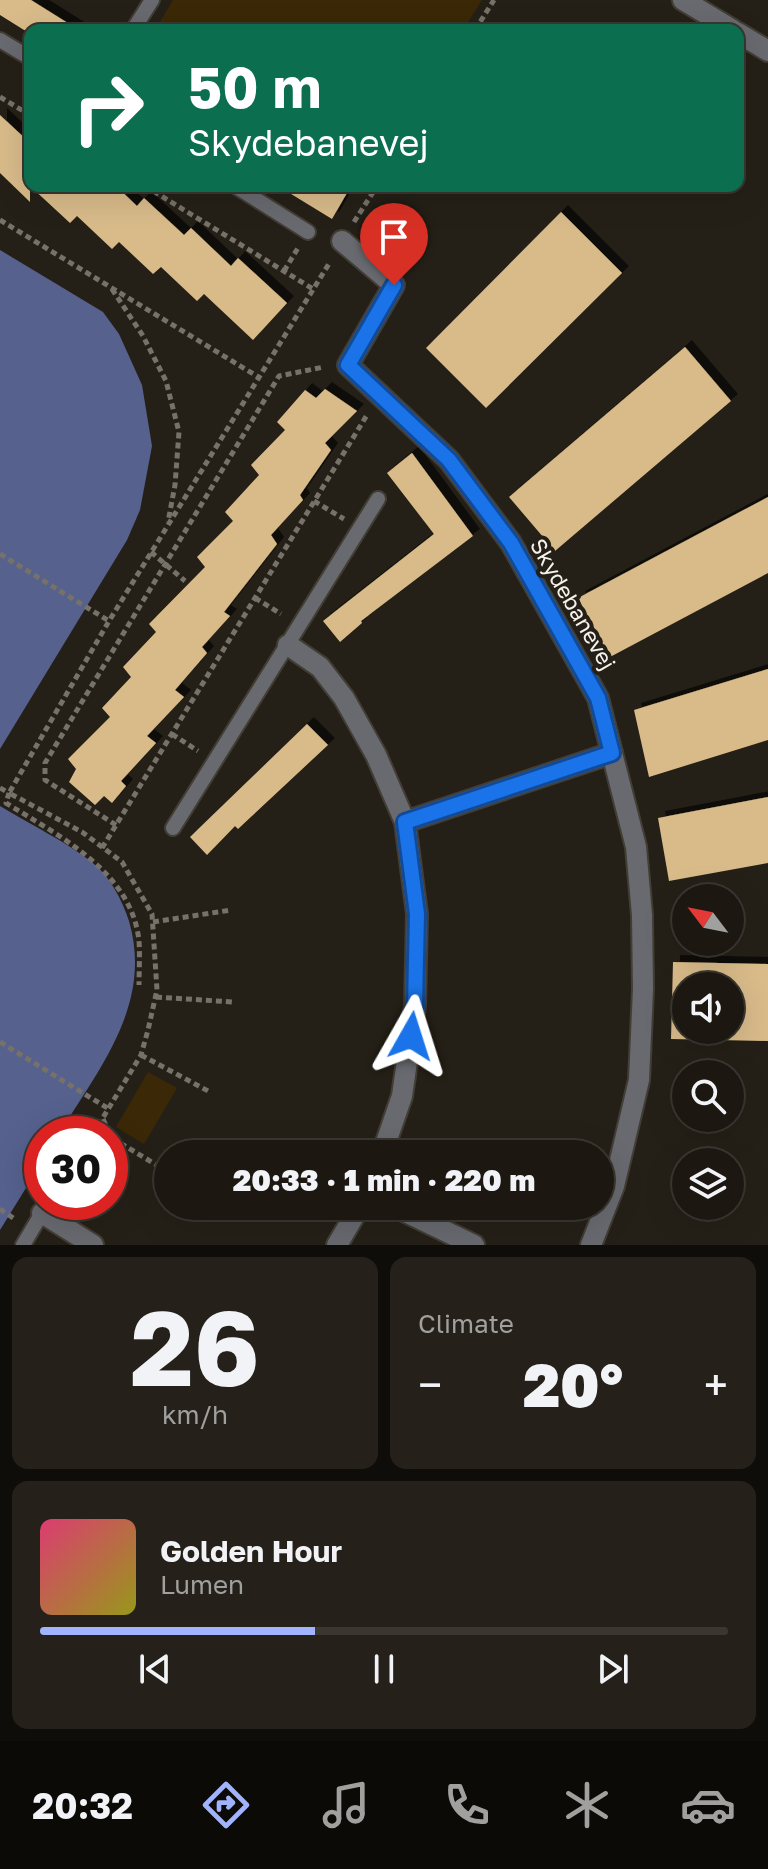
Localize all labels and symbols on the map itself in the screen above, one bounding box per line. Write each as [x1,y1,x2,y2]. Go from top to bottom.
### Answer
pin [360,203,428,285]
street label: Skydebanevej [525,533,622,674]
north arrow [672,884,744,956]
position arrow [369,994,453,1078]
speed limit sign: 30 [24,1116,128,1220]

